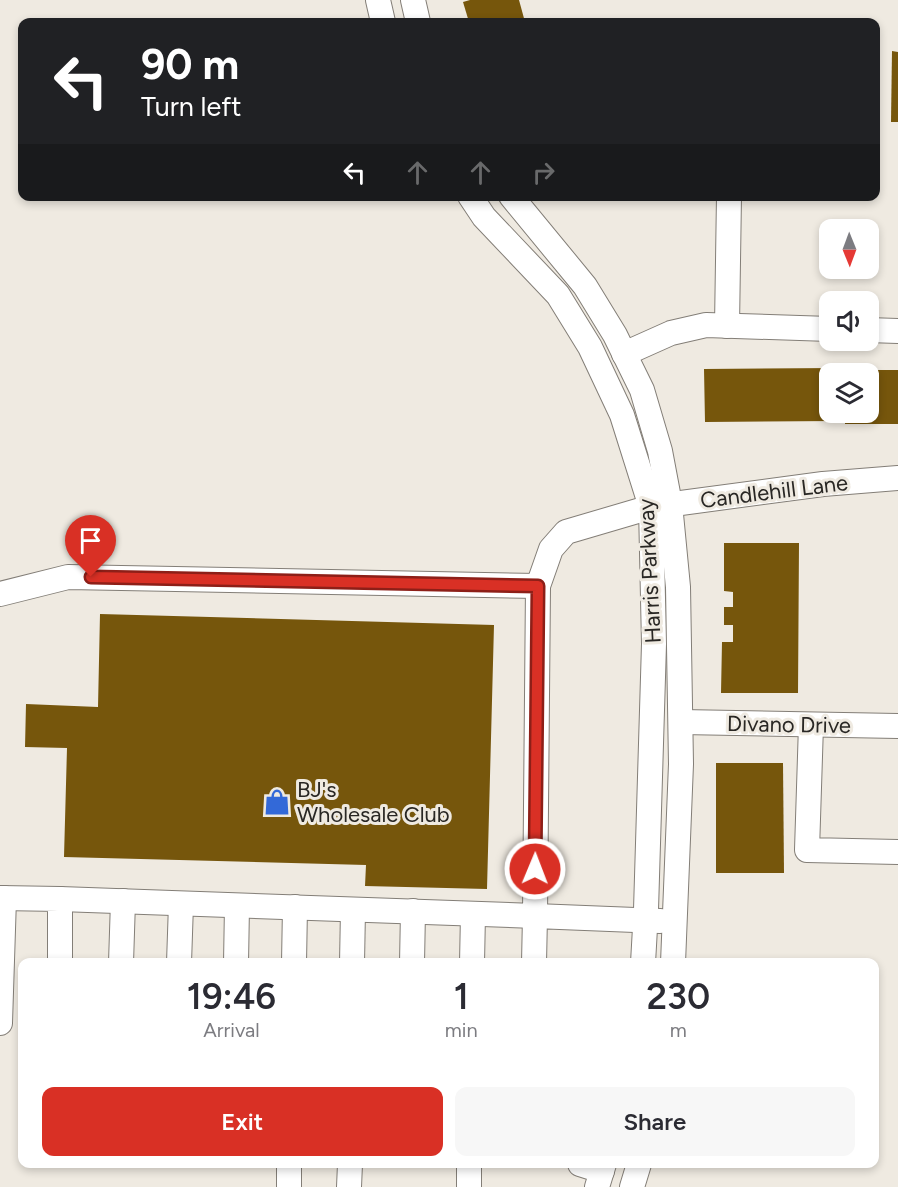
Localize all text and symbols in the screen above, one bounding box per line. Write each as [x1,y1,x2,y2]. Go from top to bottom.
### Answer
text: 90 m [141,39,239,90]
icon: left [42,42,120,120]
text: Turn left [141,90,241,123]
icon: left [338,156,371,189]
icon: ahead [401,156,434,189]
icon: ahead [464,156,497,189]
icon: right [527,156,560,189]
north arrow [819,219,879,279]
map controls [819,219,879,423]
button: sound [819,291,879,351]
button: layers [819,363,879,423]
street label: Candlehill Lane [699,469,849,514]
street label: Harris Parkway [632,498,667,644]
pin [65,515,116,577]
icon: arrive [74,524,107,557]
street label: Divano Drive [727,710,851,739]
place label: BJ's Wholesale Club [297,776,450,828]
shop icon: BJ's Wholesale Club [262,787,292,817]
position arrow [503,837,567,901]
text: 19:46 [187,975,276,1018]
text: 1 [454,975,469,1018]
text: 230 [647,975,710,1018]
text: Arrival [203,1018,260,1042]
text: min [445,1018,478,1042]
text: m [670,1018,687,1042]
button: Exit [42,1087,443,1156]
button: Share [455,1087,855,1156]

